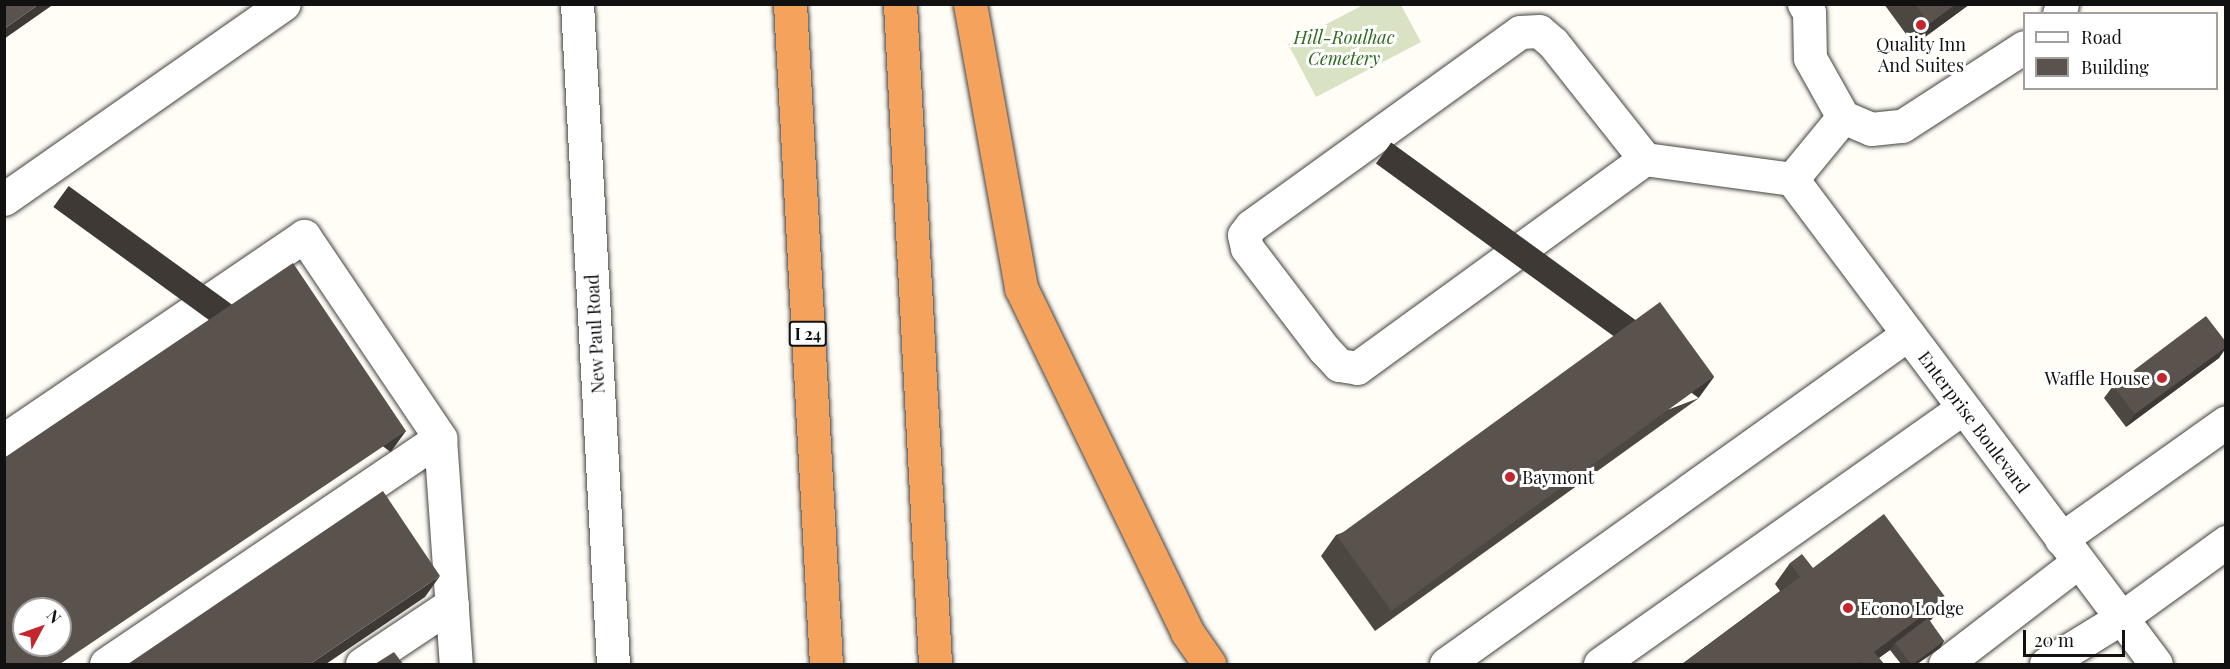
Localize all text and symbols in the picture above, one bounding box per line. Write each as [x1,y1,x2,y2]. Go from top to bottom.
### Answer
legend [2023,12,2218,90]
marker: Quality Inn And Suites [1914,18,1928,32]
text: Road [2081,25,2122,49]
park label: Hill-Roulhac Cemetery [1293,27,1395,70]
place label: Quality Inn And Suites [1876,34,1966,76]
text: Building [2081,55,2149,79]
street label: New Paul Road [581,273,609,395]
road number: I 24 [788,321,828,347]
street label: Enterprise Boulevard [1914,347,2034,497]
place label: Waffle House [2045,367,2150,389]
marker: Waffle House [2155,371,2169,385]
place label: Baymont [1522,466,1594,488]
marker: Baymont [1503,470,1517,484]
north arrow [12,597,72,657]
place label: Econo Lodge [1860,597,1964,619]
marker: Econo Lodge [1841,601,1855,615]
text: N [43,605,66,627]
scale bar [2026,618,2128,656]
text: 20 m [2034,628,2074,652]

